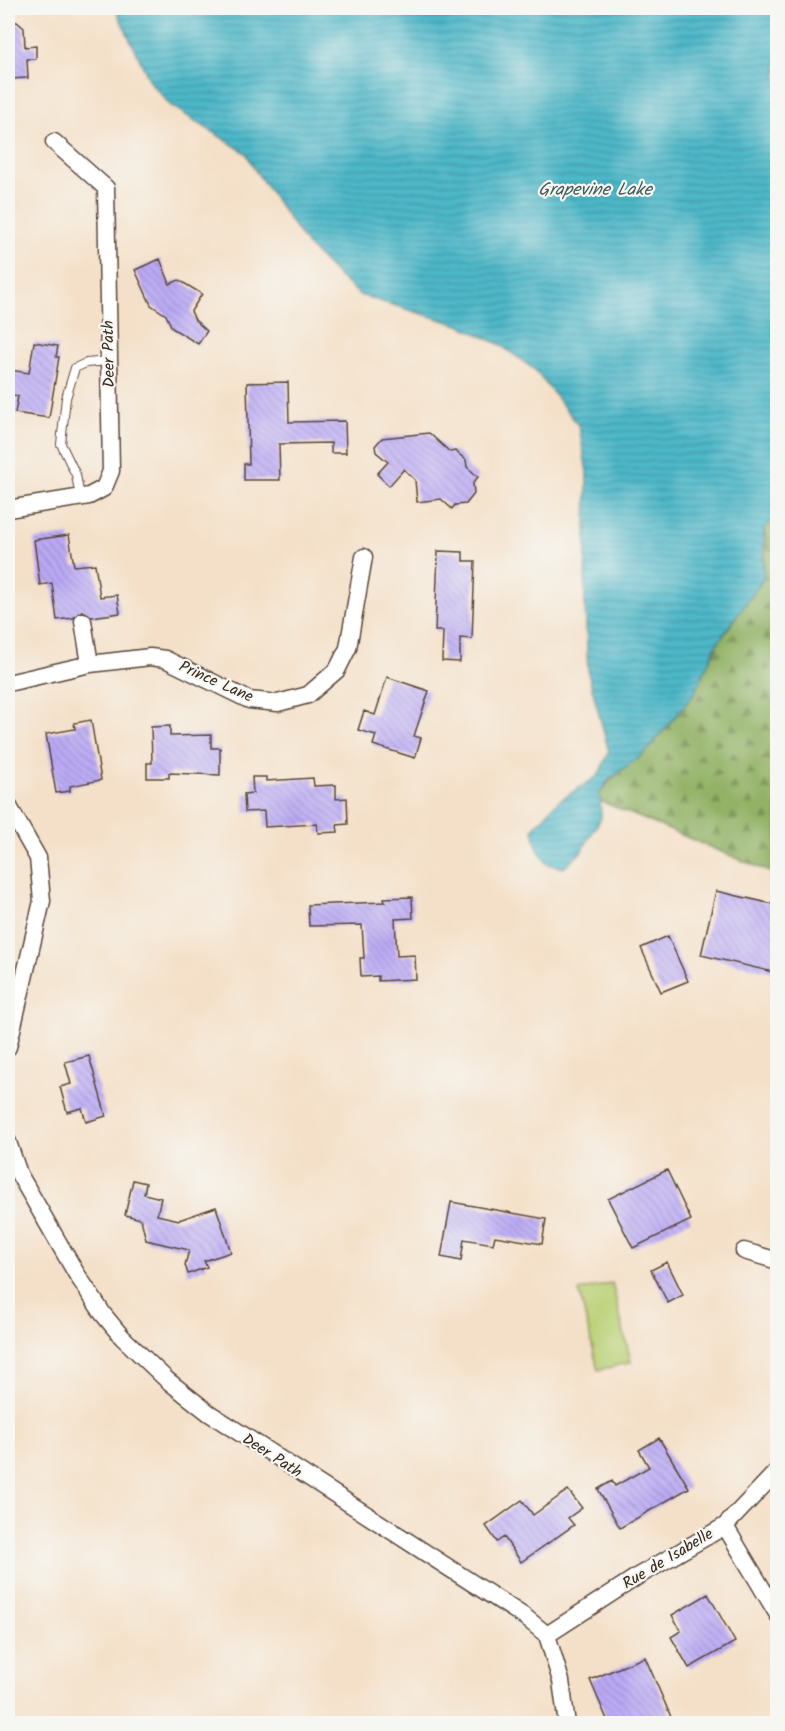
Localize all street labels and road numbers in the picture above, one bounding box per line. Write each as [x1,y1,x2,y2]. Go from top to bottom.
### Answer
street label: Deer Path [96,320,122,388]
street label: Prince Lane [175,655,257,709]
street label: Deer Path [237,1427,307,1485]
street label: Rue de Isabelle [618,1522,718,1596]

